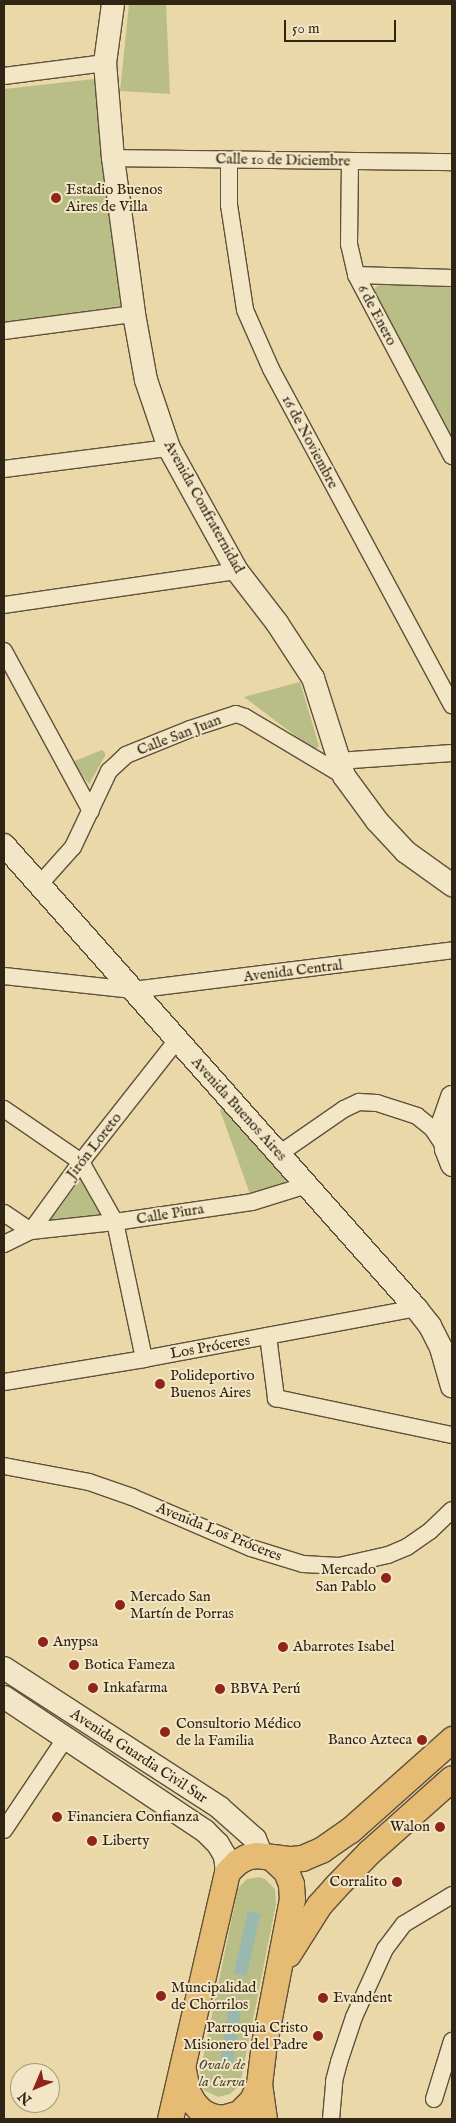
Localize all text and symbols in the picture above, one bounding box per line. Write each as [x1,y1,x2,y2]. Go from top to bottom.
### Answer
scale bar [286,10,398,42]
text: 50 m [292,19,320,38]
street label: Calle 10 de Diciembre [215,150,351,170]
place label: Estadio Buenos Aires de Villa [66,180,163,215]
marker: Estadio Buenos Aires de Villa [50,192,62,204]
street label: 6 de Enero [353,281,401,349]
street label: 16 de Noviembre [278,392,342,492]
street label: Avenida Confraternidad [160,437,248,577]
street label: Calle San Juan [134,711,224,759]
street label: Avenida Central [242,956,344,986]
street label: Avenida Buenos Aires [187,1053,291,1165]
street label: Jirón Loreto [63,1109,125,1183]
street label: Calle Piura [135,1200,205,1228]
street label: Los Próceres [169,1331,251,1363]
place label: Polideportivo Buenos Aires [170,1366,255,1401]
marker: Polideportivo Buenos Aires [154,1378,166,1390]
street label: Avenida Los Próceres [154,1499,284,1565]
place label: Mercado San Pablo [315,1560,376,1595]
marker: Mercado San Pablo [380,1572,392,1584]
place label: Mercado San Martín de Porras [130,1587,234,1622]
marker: Mercado San Martín de Porras [114,1599,126,1611]
place label: Anypsa [53,1633,98,1651]
marker: Anypsa [37,1636,49,1648]
place label: Abarrotes Isabel [293,1638,395,1656]
marker: Abarrotes Isabel [277,1641,289,1653]
place label: Botica Fameza [84,1656,175,1674]
marker: Botica Fameza [68,1659,80,1671]
place label: Inkafarma [103,1679,167,1697]
place label: BBVA Perú [230,1680,301,1698]
marker: Inkafarma [87,1682,99,1694]
marker: BBVA Perú [214,1683,226,1695]
street label: Avenida Guardia Civil Sur [67,1705,211,1807]
place label: Consultorio Médico de la Familia [176,1714,301,1749]
marker: Consultorio Médico de la Familia [158,1725,172,1739]
place label: Banco Azteca [328,1731,412,1749]
marker: Banco Azteca [416,1734,428,1746]
place label: Financiera Confianza [67,1808,199,1826]
marker: Financiera Confianza [51,1811,63,1823]
place label: Walon [390,1818,430,1836]
marker: Walon [434,1821,446,1833]
place label: Liberty [102,1832,150,1850]
marker: Liberty [86,1835,98,1847]
place label: Corralito [329,1873,387,1891]
marker: Corralito [391,1876,403,1888]
place label: Muncipalidad de Chorrilos [171,1978,256,2013]
place label: Evandent [333,1989,392,2007]
marker: Muncipalidad de Chorrilos [155,1990,167,2002]
marker: Evandent [317,1992,329,2004]
place label: Parroquia Cristo Misionero del Padre [183,2018,308,2053]
marker: Parroquia Cristo Misionero del Padre [312,2030,324,2042]
park label: Ovalo de la Curva [199,2055,245,2090]
north arrow [10,2063,60,2113]
text: N [14,2087,36,2109]

